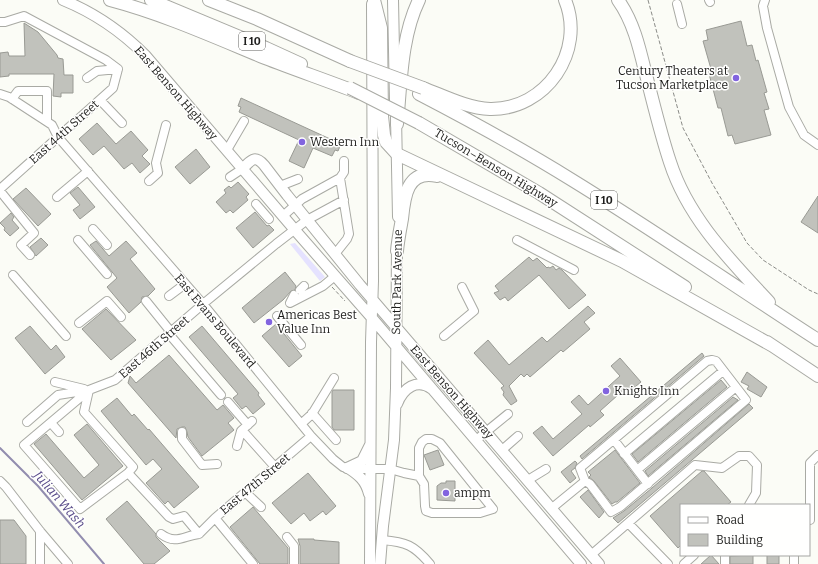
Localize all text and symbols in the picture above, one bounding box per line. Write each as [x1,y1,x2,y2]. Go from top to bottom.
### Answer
road number: I 10 [239,32,265,50]
street label: East Benson Highway [132,43,221,143]
place label: Century Theaters at Tucson Marketplace [616,64,729,92]
marker: Century Theaters at Tucson Marketplace [731,73,741,83]
street label: East 44th Street [26,97,102,167]
street label: Tucson–Benson Highway [432,126,561,211]
place label: Western Inn [310,135,379,149]
marker: Western Inn [297,137,307,147]
road number: I 10 [591,191,617,209]
street label: South Park Avenue [389,229,405,335]
street label: East Evans Boulevard [172,271,258,371]
place label: Americas Best Value Inn [277,308,358,336]
street label: East 46th Street [116,312,192,381]
marker: Americas Best Value Inn [264,317,274,327]
street label: East Benson Highway [408,342,497,442]
place label: Knights Inn [614,384,680,398]
marker: Knights Inn [601,386,611,396]
street label: East 47th Street [217,450,293,517]
water label: Julian Wash [30,467,89,531]
place label: ampm [454,486,491,500]
marker: ampm [441,488,451,498]
legend [680,504,810,556]
text: Road [716,513,744,527]
text: Building [716,533,763,547]

